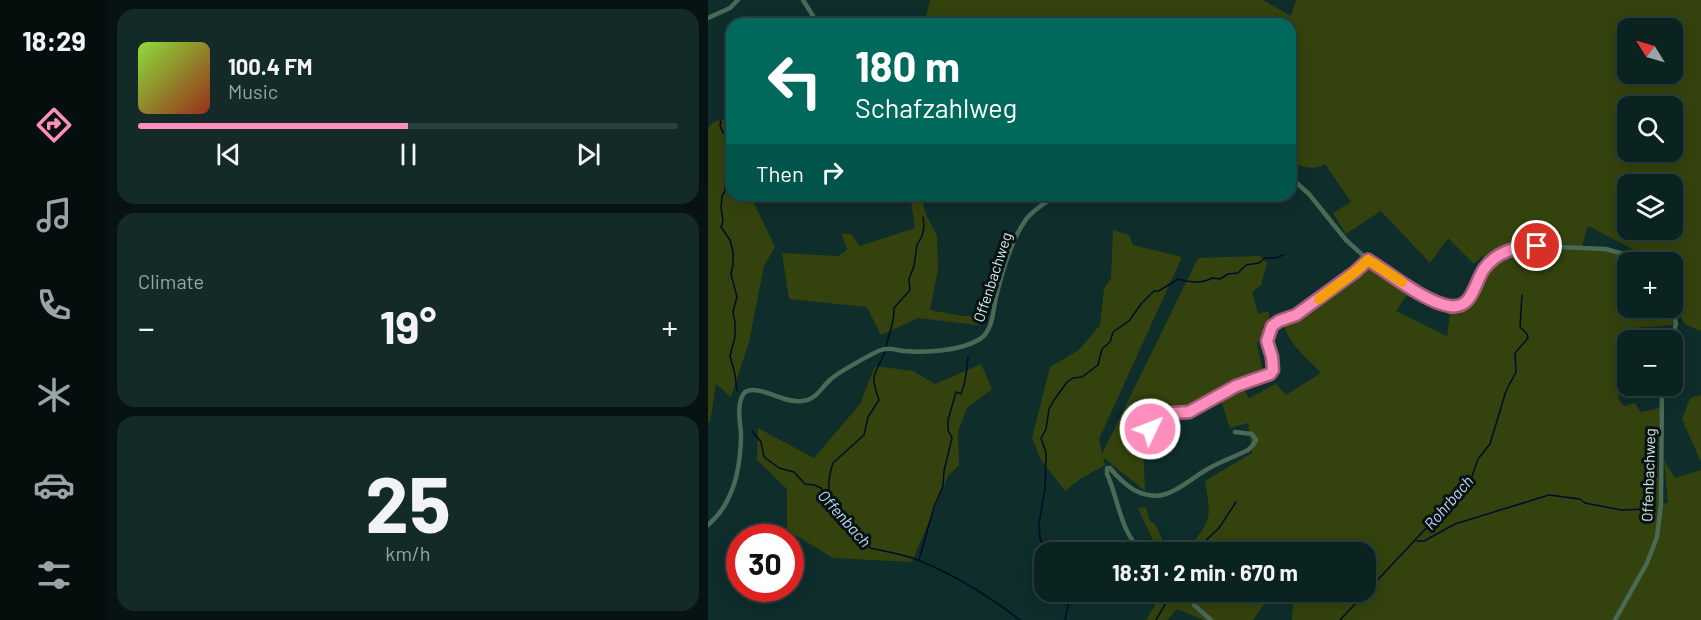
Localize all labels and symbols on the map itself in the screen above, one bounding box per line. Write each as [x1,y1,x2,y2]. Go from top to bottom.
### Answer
north arrow [1617,18,1683,84]
pin [1511,220,1562,271]
street label: Offenbachweg [969,230,1015,324]
position arrow [1118,397,1182,461]
street label: Offenbachweg [1637,428,1659,522]
water label: Rohrbach [1419,471,1477,533]
water label: Offenbach [815,486,875,550]
speed limit sign: 30 [726,524,804,602]

